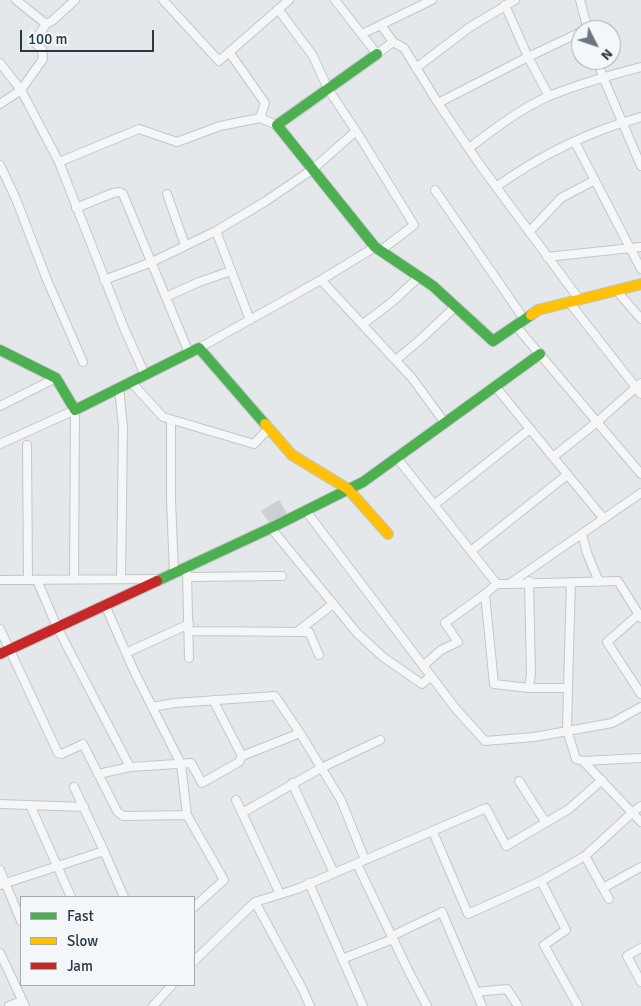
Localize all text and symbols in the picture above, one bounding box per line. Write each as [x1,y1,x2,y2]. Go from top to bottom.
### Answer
scale bar [22,20,156,52]
north arrow [571,20,621,70]
text: 100 m [28,30,68,48]
text: N [597,45,617,64]
legend [20,896,195,986]
text: Fast [67,907,94,925]
text: Slow [67,932,98,950]
text: Jam [67,957,93,975]

